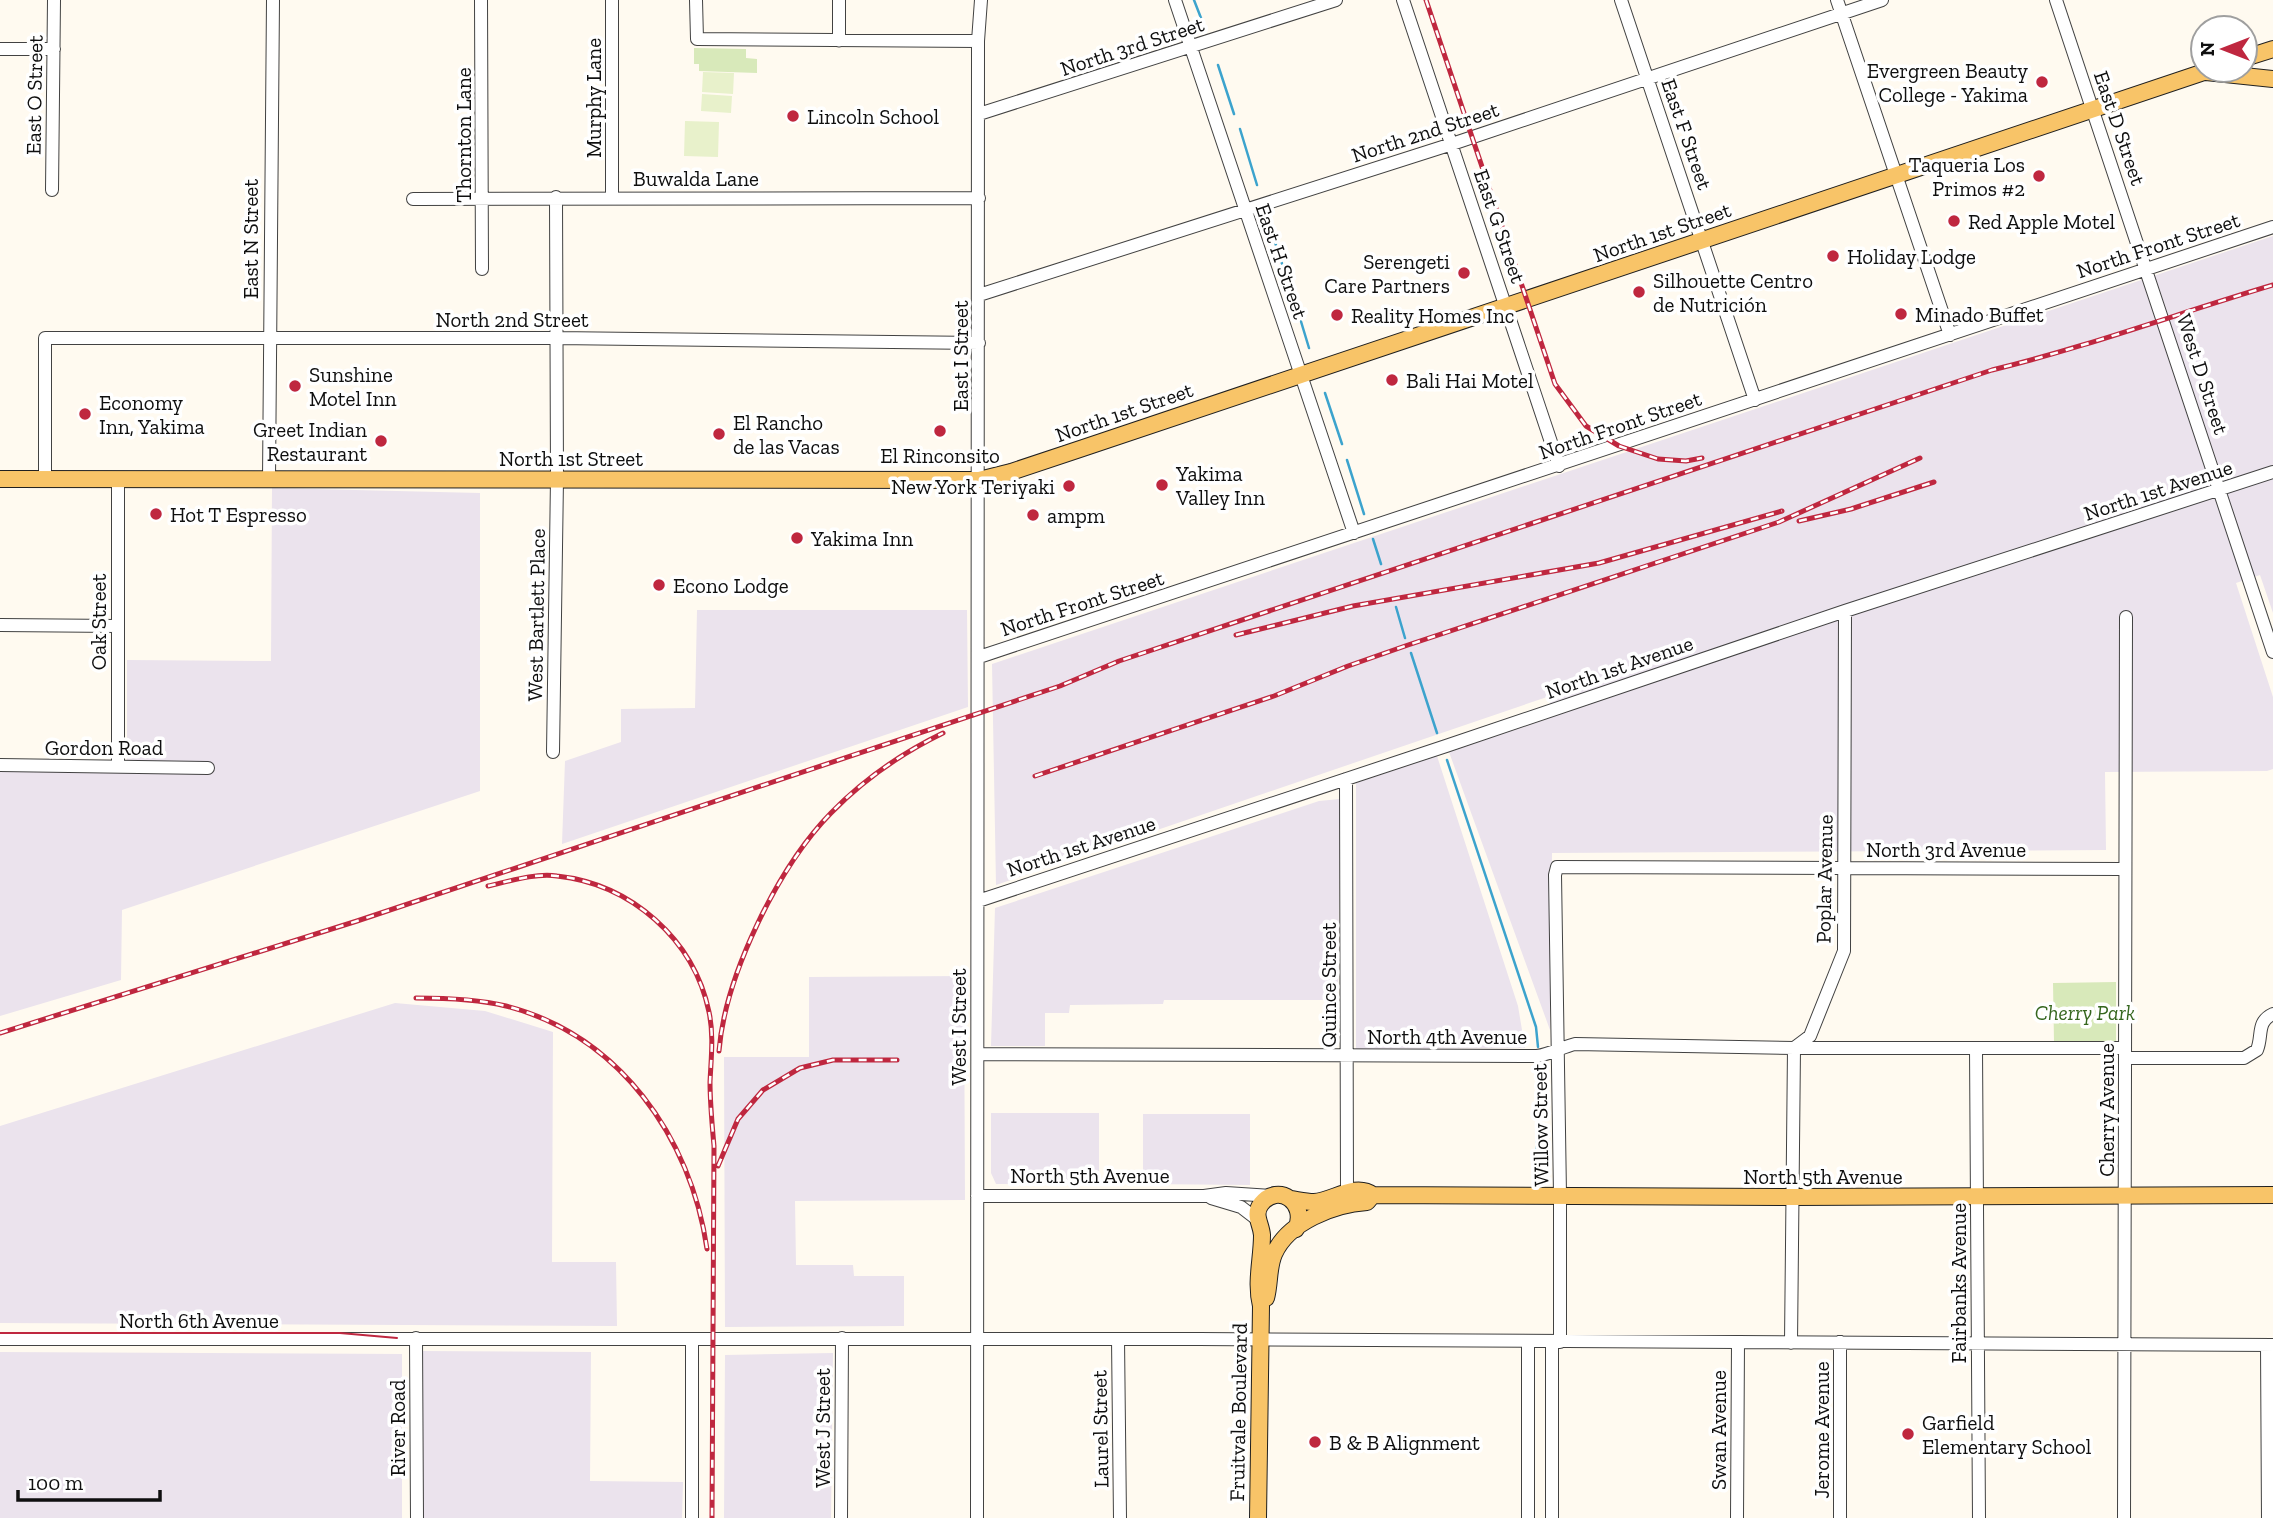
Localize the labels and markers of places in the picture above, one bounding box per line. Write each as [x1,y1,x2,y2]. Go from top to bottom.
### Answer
place label: Evergreen Beauty College - Yakima [1867,58,2028,107]
marker: Evergreen Beauty College - Yakima [2034,74,2050,90]
place label: Lincoln School [807,104,939,129]
marker: Lincoln School [785,108,801,124]
place label: Taqueria Los Primos #2 [1909,152,2025,201]
marker: Taqueria Los Primos #2 [2031,168,2047,184]
place label: Red Apple Motel [1968,209,2116,234]
marker: Red Apple Motel [1946,213,1962,229]
place label: Holiday Lodge [1847,244,1976,269]
marker: Holiday Lodge [1825,248,1841,264]
place label: Serengeti Care Partners [1324,249,1450,298]
marker: Serengeti Care Partners [1456,265,1472,281]
place label: Silhouette Centro de Nutrición [1653,268,1813,317]
marker: Silhouette Centro de Nutrición [1631,284,1647,300]
place label: Minado Buffet [1915,302,2044,327]
place label: Reality Homes Inc [1351,303,1515,328]
marker: Minado Buffet [1893,306,1909,322]
marker: Reality Homes Inc [1329,307,1345,323]
place label: Sunshine Motel Inn [309,362,397,411]
place label: Bali Hai Motel [1406,368,1534,393]
marker: Bali Hai Motel [1384,372,1400,388]
marker: Sunshine Motel Inn [287,378,303,394]
place label: Economy Inn, Yakima [99,390,205,439]
marker: Economy Inn, Yakima [77,406,93,422]
place label: El Rancho de las Vacas [733,410,840,459]
place label: Greet Indian Restaurant [253,417,367,466]
marker: El Rinconsito [932,423,948,439]
marker: El Rancho de las Vacas [711,426,727,442]
marker: Greet Indian Restaurant [373,433,389,449]
place label: El Rinconsito [880,443,1000,468]
place label: Yakima Valley Inn [1175,461,1265,510]
place label: New York Teriyaki [891,474,1055,499]
marker: Yakima Valley Inn [1154,477,1170,493]
marker: New York Teriyaki [1061,478,1077,494]
place label: Hot T Espresso [170,502,307,527]
place label: ampm [1047,503,1105,528]
marker: Hot T Espresso [148,506,164,522]
marker: ampm [1025,507,1041,523]
place label: Yakima Inn [810,526,913,551]
marker: Yakima Inn [789,530,805,546]
place label: Econo Lodge [673,573,789,598]
marker: Econo Lodge [651,577,667,593]
place label: Garfield Elementary School [1922,1410,2092,1459]
marker: Garfield Elementary School [1900,1426,1916,1442]
place label: B & B Alignment [1329,1430,1480,1455]
marker: B & B Alignment [1307,1434,1323,1450]

